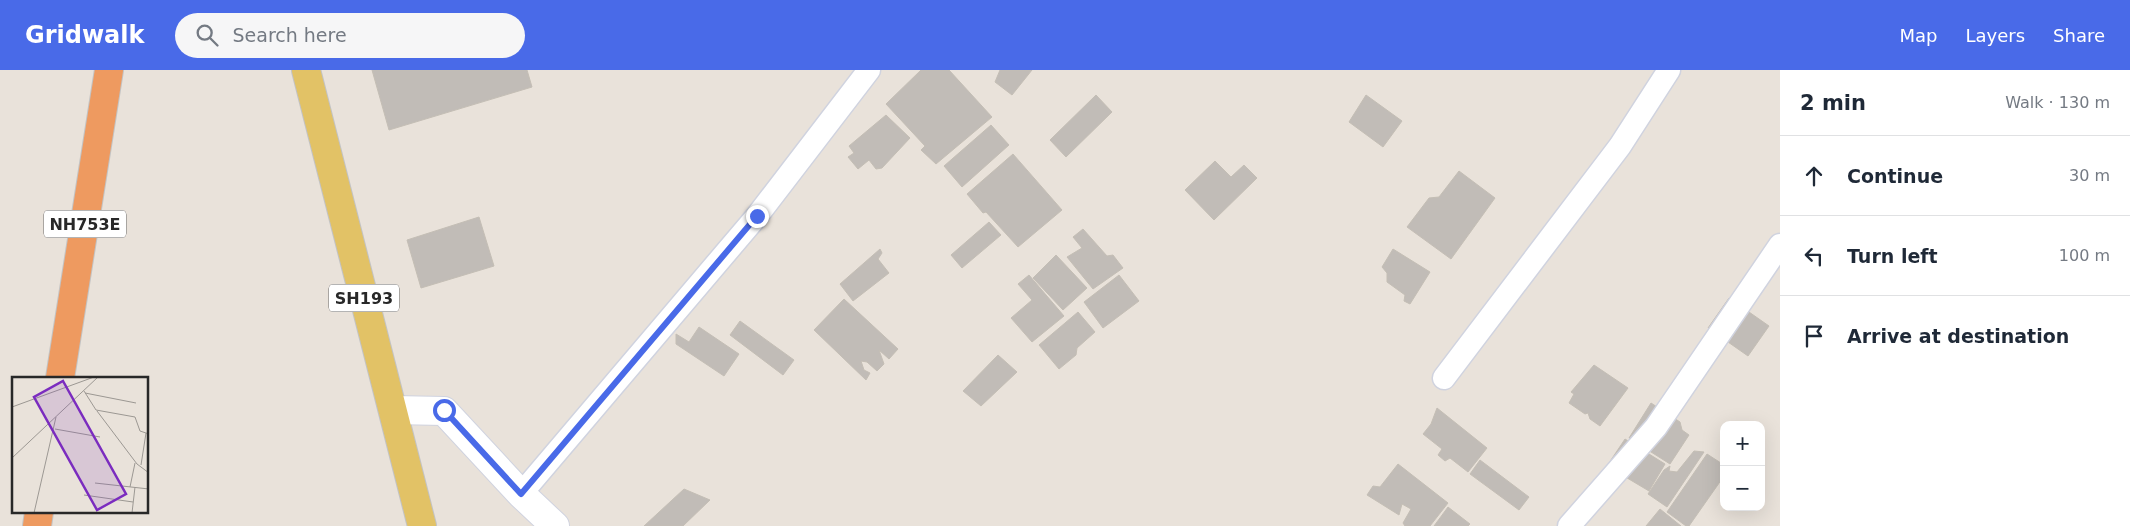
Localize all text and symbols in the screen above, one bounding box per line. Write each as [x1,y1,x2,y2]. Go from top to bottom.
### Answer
search box [175,13,525,58]
text: Gridwalk [25,21,145,49]
icon: search [193,21,221,49]
text: Search here [233,24,347,46]
text: Map [1899,25,1937,46]
text: Layers [1965,25,2025,46]
text: Share [2053,25,2105,46]
text: 2 min [1800,91,1866,115]
text: Walk · 130 m [2005,93,2110,112]
icon: ahead [1800,162,1828,190]
text: Continue [1847,165,1943,187]
text: 30 m [2069,166,2110,185]
route end [746,205,769,228]
road number: NH753E [44,210,126,238]
icon: left [1800,242,1828,270]
text: Turn left [1847,245,1938,267]
text: 100 m [2059,246,2110,265]
road number: SH193 [329,284,399,312]
icon: arrive [1800,322,1828,350]
text: Arrive at destination [1847,325,2069,347]
inset map [12,377,149,514]
route start [433,399,456,422]
map controls [1720,421,1765,511]
button: + [1720,421,1765,466]
button: − [1720,466,1765,511]

